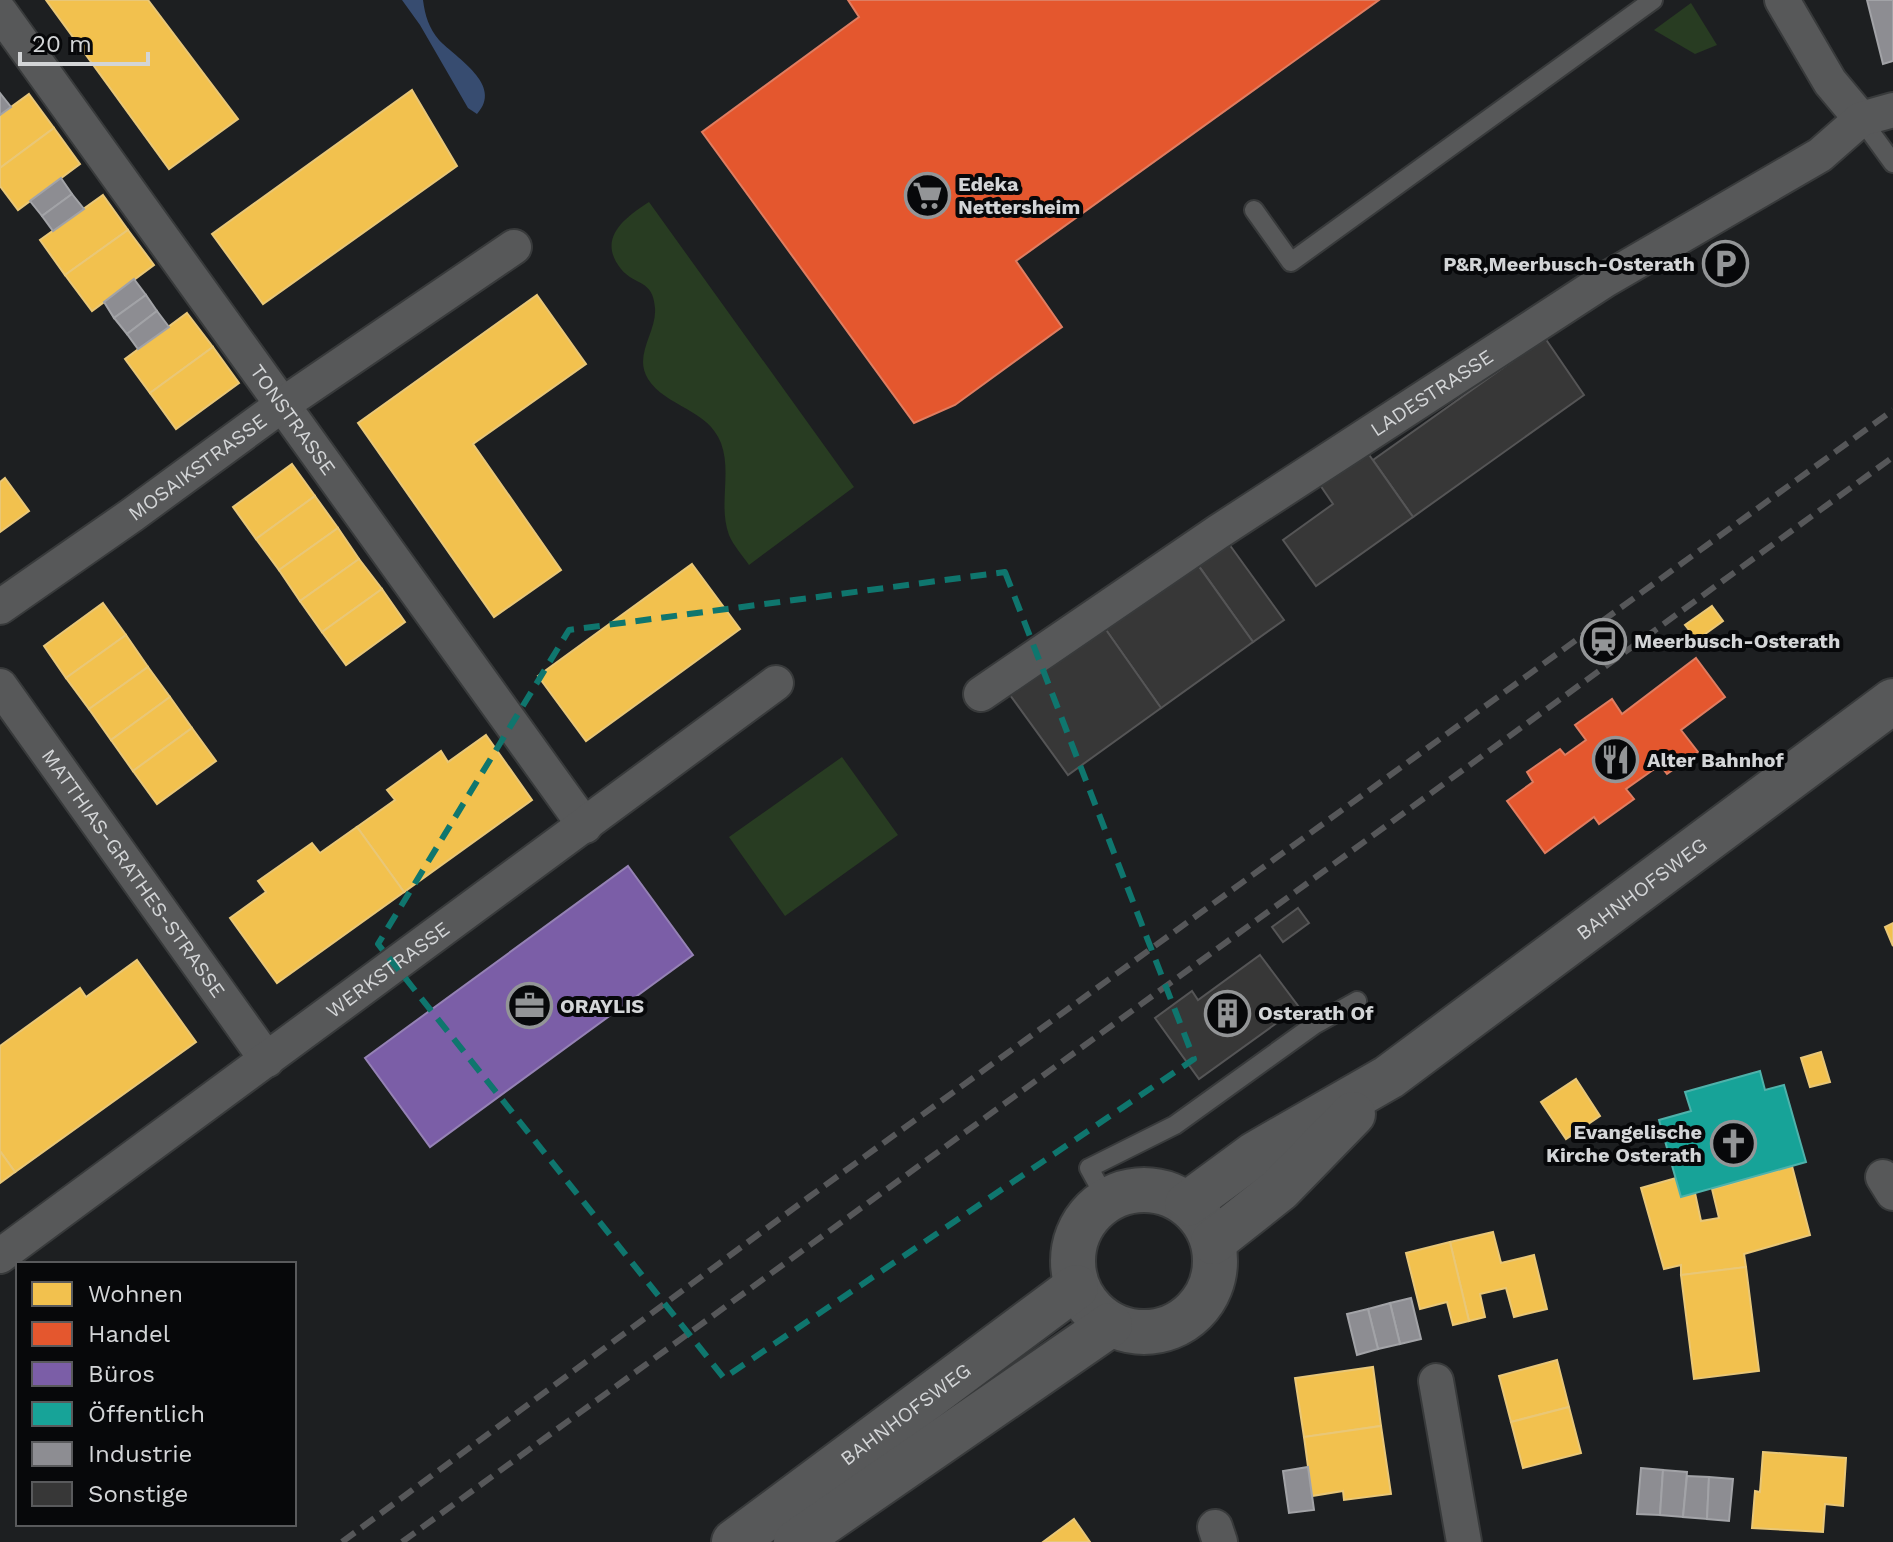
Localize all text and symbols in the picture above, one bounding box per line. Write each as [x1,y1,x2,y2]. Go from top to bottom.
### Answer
scale bar [20,16,148,66]
text: 20 m [32,30,92,58]
supermarket icon: Edeka Nettersheim [903,172,951,220]
place label: Edeka Nettersheim [958,172,1080,219]
parking icon: P&R,Meerbusch-Osterath [1702,240,1750,288]
place label: P&R,Meerbusch-Osterath [1443,252,1695,276]
street label: LADESTRASSE [1366,344,1497,442]
street label: TONSTRASSE [245,360,341,480]
street label: MOSAIKSTRASSE [124,408,271,526]
station icon: Meerbusch-Osterath [1579,617,1627,665]
place label: Meerbusch-Osterath [1634,629,1840,653]
restaurant icon: Alter Bahnhof [1592,736,1640,784]
street label: MATTHIAS-GRATHES-STRASSE [37,744,230,1002]
place label: Alter Bahnhof [1647,748,1784,772]
street label: BAHNHOFSWEG [1572,832,1711,945]
street label: WERKSTRASSE [321,916,454,1023]
office icon: ORAYLIS [505,982,553,1030]
building icon: Osterath Of [1203,989,1251,1037]
place label: ORAYLIS [560,994,644,1018]
place label: Osterath Of [1258,1001,1374,1025]
place label: Evangelische Kirche Osterath [1546,1120,1702,1167]
church icon: Evangelische Kirche Osterath [1709,1120,1757,1168]
legend [16,1262,296,1526]
text: Wohnen [88,1280,183,1308]
text: Handel [88,1320,171,1348]
street label: BAHNHOFSWEG [836,1358,975,1470]
text: Büros [88,1360,155,1388]
text: Öffentlich [88,1400,205,1428]
text: Industrie [88,1440,192,1468]
text: Sonstige [88,1480,188,1508]

